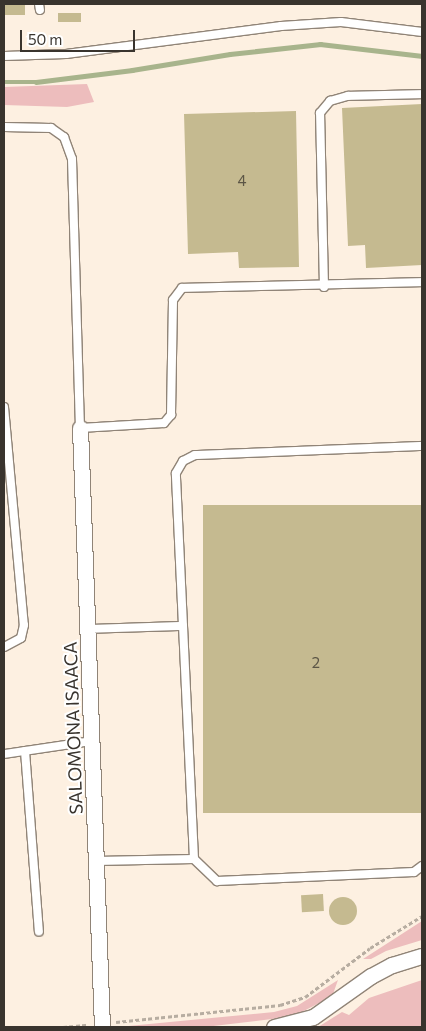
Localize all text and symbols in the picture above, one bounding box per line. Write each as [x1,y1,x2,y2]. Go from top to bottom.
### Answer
scale bar [22,20,138,52]
text: 50 m [28,30,62,48]
house number: 4 [238,172,246,190]
street label: SALOMONA ISAACA [59,641,87,815]
house number: 2 [312,654,320,672]

